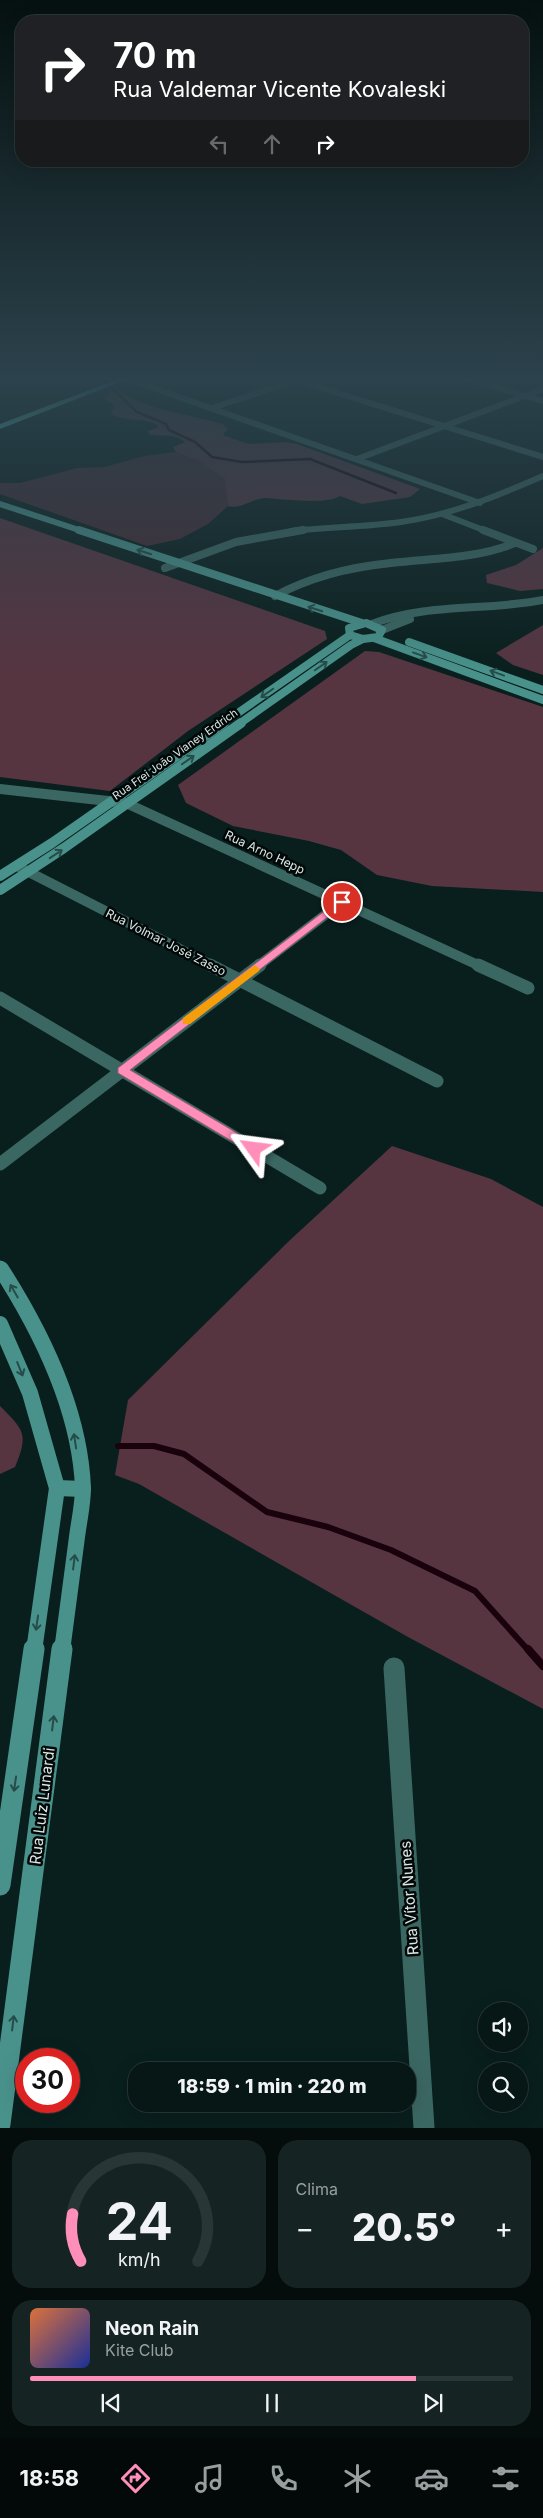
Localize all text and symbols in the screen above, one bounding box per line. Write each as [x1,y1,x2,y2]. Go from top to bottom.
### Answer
text: 70 m [113,34,197,76]
icon: right [30,35,95,100]
text: Rua Valdemar Vicente Kovaleski [113,76,446,102]
icon: left [205,130,233,158]
icon: ahead [258,130,286,158]
icon: right [311,130,339,158]
one-way arrow [136,547,152,557]
one-way arrow [308,604,323,613]
one-way arrow [412,651,427,660]
one-way arrow [314,661,328,671]
one-way arrow [490,668,505,677]
one-way arrow [260,688,274,698]
street label: Rua Frei João Vianey Erdrich [110,705,240,803]
one-way arrow [181,755,195,765]
street label: Rua Arno Hepp [223,827,307,877]
one-way arrow [48,849,62,859]
pin [321,881,363,923]
icon: arrive [328,888,356,916]
street label: Rua Volmar José Zasso [103,905,229,979]
position arrow [227,1122,279,1174]
one-way arrow [9,1285,19,1299]
one-way arrow [16,1361,25,1376]
one-way arrow [70,1434,80,1450]
one-way arrow [69,1555,79,1571]
one-way arrow [32,1614,42,1630]
one-way arrow [48,1716,58,1732]
street label: Rua Luiz Lunardi [25,1747,59,1865]
one-way arrow [9,1775,19,1791]
street label: Rua Vítor Nunes [396,1840,422,1956]
map controls [478,2002,528,2112]
button: sound [478,2002,528,2052]
one-way arrow [8,2016,18,2032]
speed limit sign: 30 [15,2048,80,2113]
button: search [478,2062,528,2112]
text: 18:59 · 1 min · 220 m [177,2075,367,2098]
text: Clima [296,2179,338,2199]
text: 24 [105,2190,172,2253]
text: 20.5° [352,2204,457,2250]
text: − [296,2211,314,2245]
text: + [494,2211,513,2245]
text: km/h [118,2249,160,2270]
text: Neon Rain [105,2317,199,2340]
text: Kite Club [105,2340,174,2360]
icon: previous [97,2389,125,2417]
icon: pause [258,2389,286,2417]
icon: next [419,2389,447,2417]
icon: directions [118,2461,153,2496]
icon: music [192,2461,227,2496]
icon: phone [266,2461,301,2496]
icon: climate [340,2461,375,2496]
icon: car [414,2461,449,2496]
icon: filters [488,2461,523,2496]
text: 18:58 [20,2465,79,2491]

